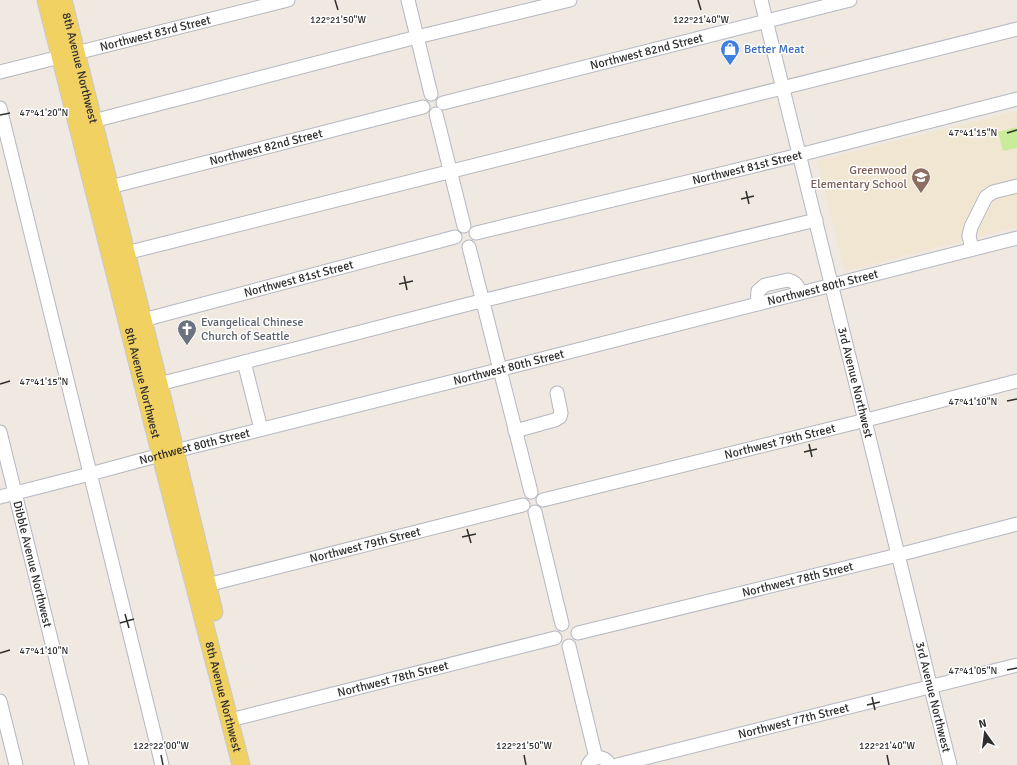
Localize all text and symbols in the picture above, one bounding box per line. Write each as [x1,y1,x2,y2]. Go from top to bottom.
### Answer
street label: 8th Avenue Northwest [59,11,101,125]
street label: Northwest 83rd Street [98,12,212,54]
text: 122°21'50"W [310,14,366,26]
text: 122°21'40"W [673,14,729,26]
street label: Northwest 82nd Street [588,30,705,73]
shop icon: Better Meat [719,38,741,66]
place label: Better Meat [744,42,804,57]
text: 47°41'20"N [20,107,68,119]
street label: Northwest 82nd Street [208,125,324,169]
text: 47°41'15"N [949,127,997,139]
street label: Northwest 81st Street [691,147,804,188]
place label: Greenwood Elementary School [811,163,907,192]
school or university icon: Greenwood Elementary School [910,166,932,194]
street label: Northwest 81st Street [242,257,355,300]
street label: Northwest 80th Street [766,266,880,309]
place label: Evangelical Chinese Church of Seattle [201,315,303,344]
church icon: Evangelical Chinese Church of Seattle [176,318,198,346]
street label: 8th Avenue Northwest [121,326,164,440]
street label: 3rd Avenue Northwest [835,326,876,439]
street label: Northwest 80th Street [452,346,566,388]
text: 47°41'15"N [20,376,68,388]
text: 47°41'10"N [949,396,997,408]
street label: Northwest 79th Street [723,420,837,462]
street label: Northwest 80th Street [137,425,252,468]
street label: Dibble Avenue Northwest [10,499,55,629]
street label: Northwest 79th Street [308,524,422,566]
street label: Northwest 78th Street [740,559,855,600]
street label: 8th Avenue Northwest [202,640,245,754]
street label: 3rd Avenue Northwest [912,640,954,754]
text: 47°41'10"N [20,645,68,657]
street label: Northwest 78th Street [336,658,450,700]
text: 47°41'05"N [949,665,997,677]
street label: Northwest 77th Street [736,700,851,742]
north arrow [965,713,1005,753]
text: N [977,717,988,731]
text: 122°22'00"W [133,740,189,752]
text: 122°21'50"W [496,740,552,752]
text: 122°21'40"W [859,740,915,752]

